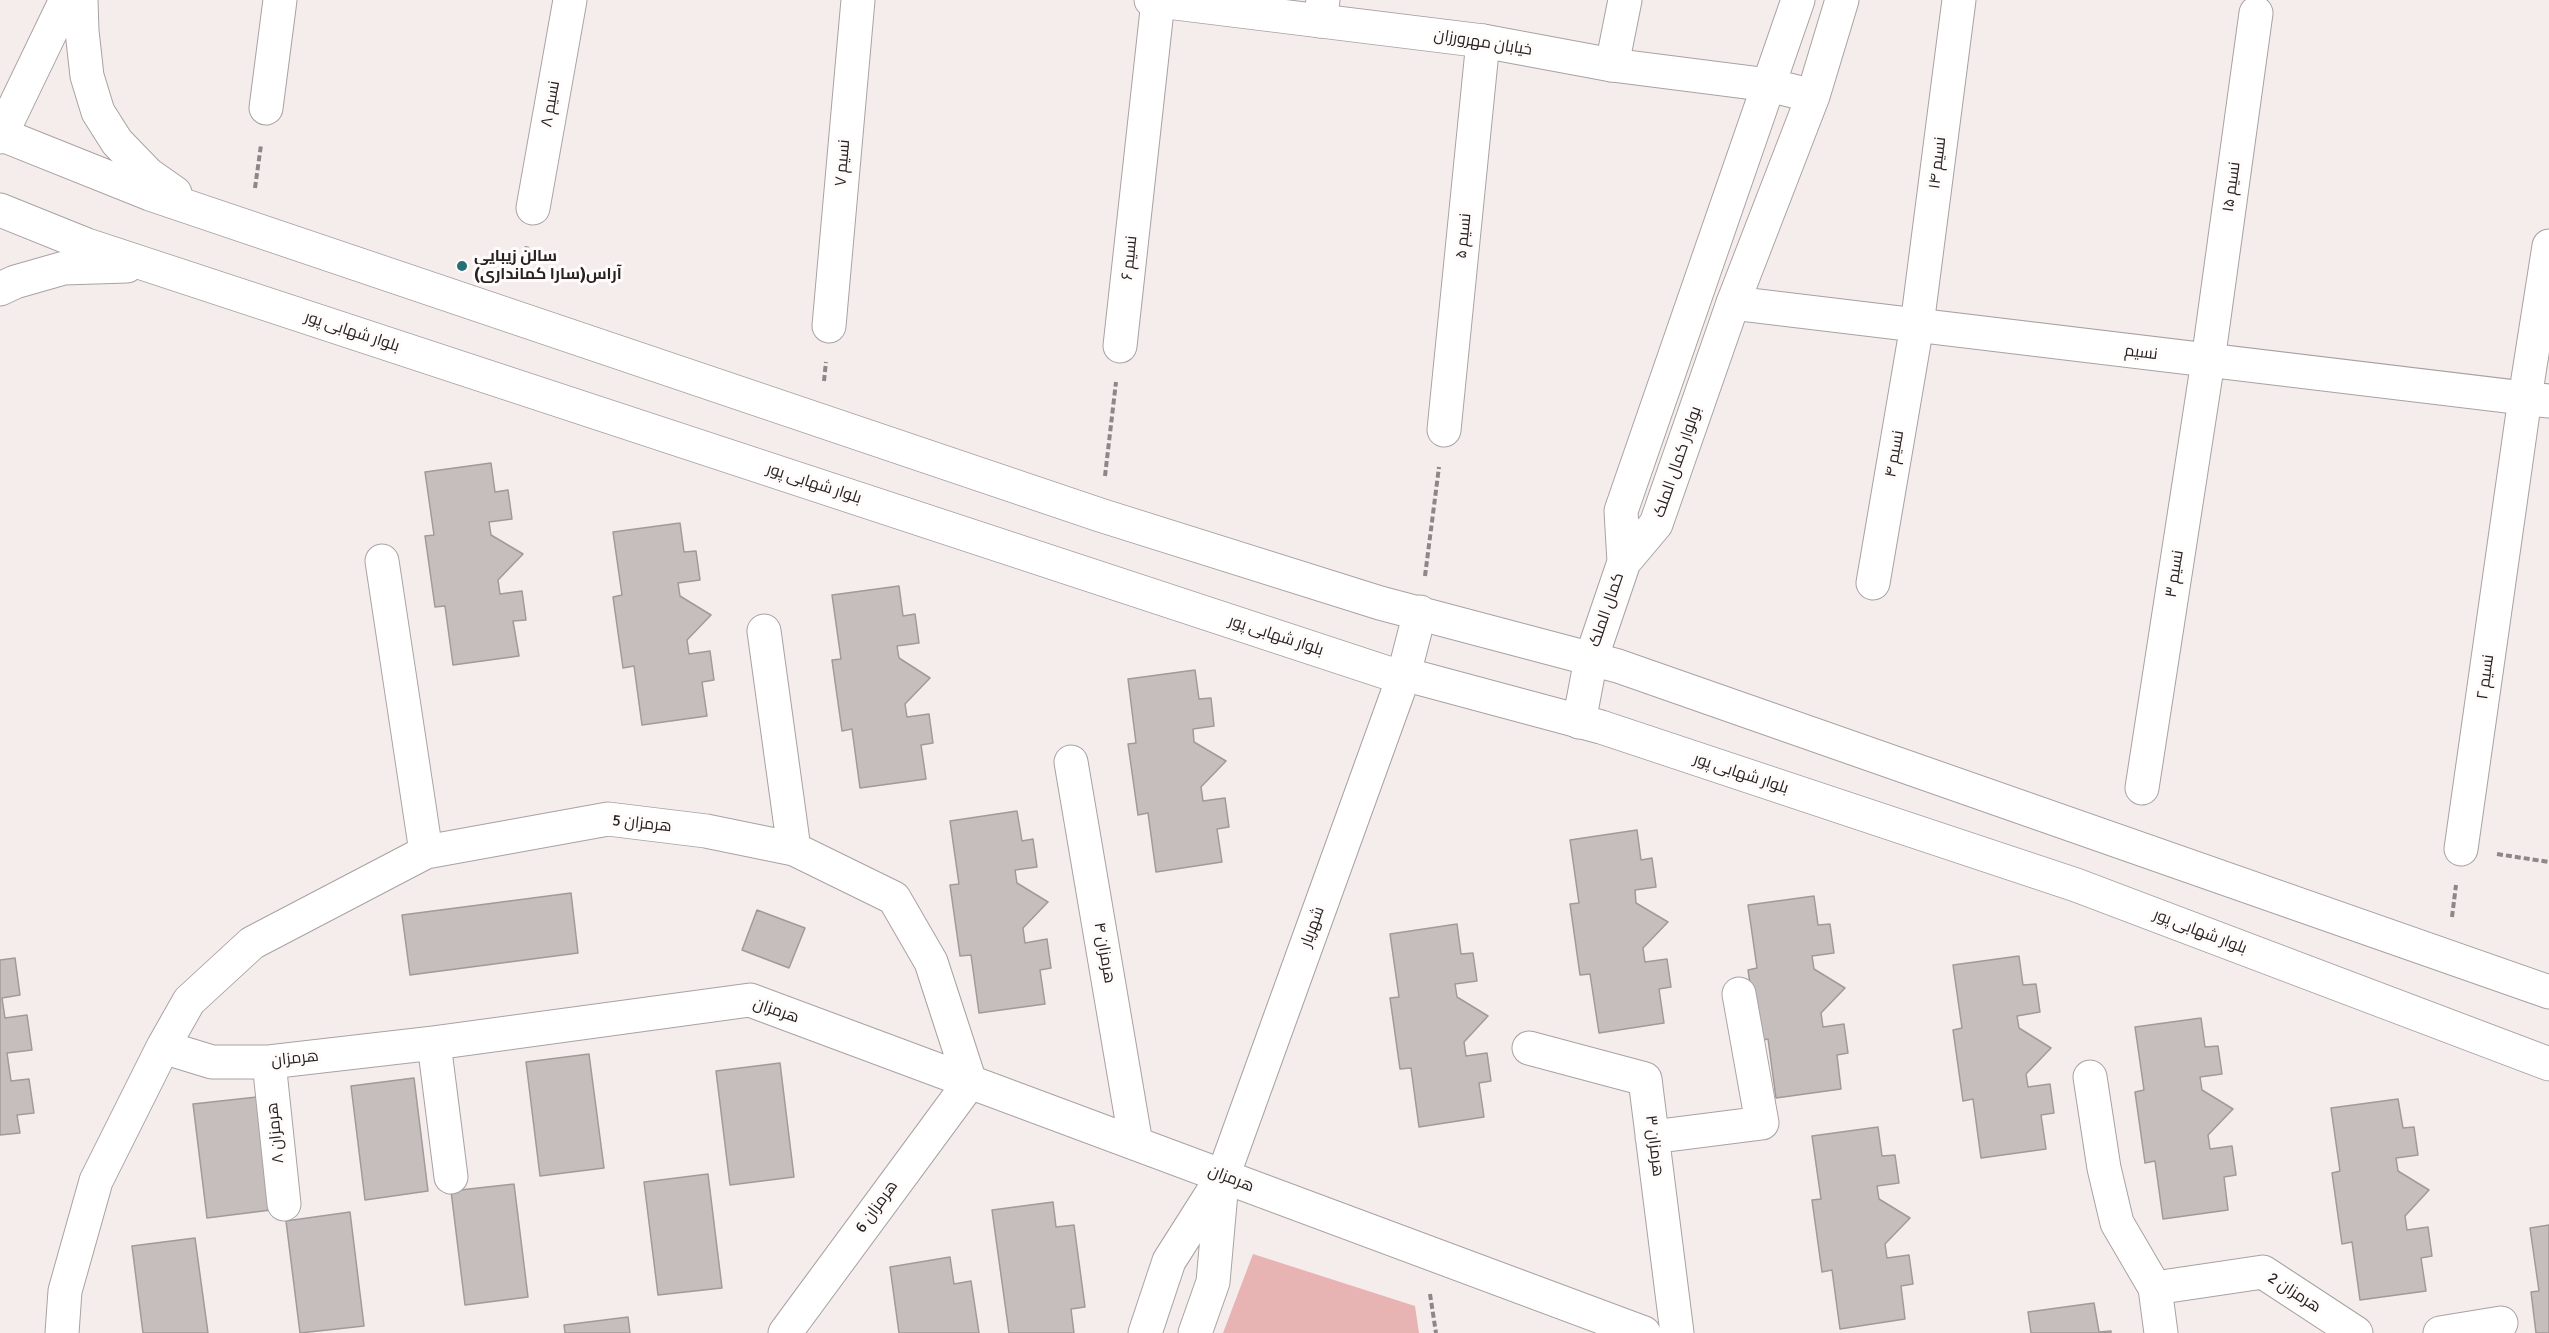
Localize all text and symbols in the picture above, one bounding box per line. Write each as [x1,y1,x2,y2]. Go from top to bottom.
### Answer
street label: خیابان مهرورزان [1433,26,1533,60]
street label: نسیم ۸ [537,79,565,129]
street label: نسیم ۱۴ [1925,136,1951,190]
street label: نسیم ۷ [831,139,855,187]
street label: نسیم ۱۵ [2219,161,2245,213]
street label: نسیم ۵ [1452,212,1476,260]
street label: نسیم ۶ [1118,235,1142,281]
place label: سالن زیبایی آراس(سارا کمانداری) [474,247,622,285]
marker: سالن زیبایی آراس(سارا کمانداری) [455,259,469,273]
street label: بلوار شهابی پور [302,308,402,356]
street label: نسیم [2123,341,2159,365]
street label: بولوار کمال الملک [1650,404,1706,520]
street label: نسیم ۴ [1881,429,1909,479]
street label: بلوار شهابی پور [764,460,864,508]
street label: نسیم ۳ [2162,549,2188,599]
street label: کمال الملک [1585,570,1629,650]
street label: بلوار شهابی پور [1226,612,1326,660]
street label: نسیم ۲ [2473,653,2499,701]
street label: بلوار شهابی پور [1691,750,1791,798]
street label: هرمزان 5 [611,811,673,837]
street label: شهریار [1297,904,1329,950]
street label: بلوار شهابی پور [2151,905,2249,959]
street label: هرمزان ۴ [1089,921,1119,985]
street label: هرمزان [750,994,802,1028]
street label: هرمزان [270,1047,320,1071]
street label: هرمزان ۸ [263,1102,289,1164]
street label: هرمزان ۳ [1641,1114,1667,1178]
street label: هرمزان [1205,1162,1257,1196]
street label: هرمزان 6 [852,1177,902,1237]
street label: هرمزان 2 [2264,1269,2324,1317]

